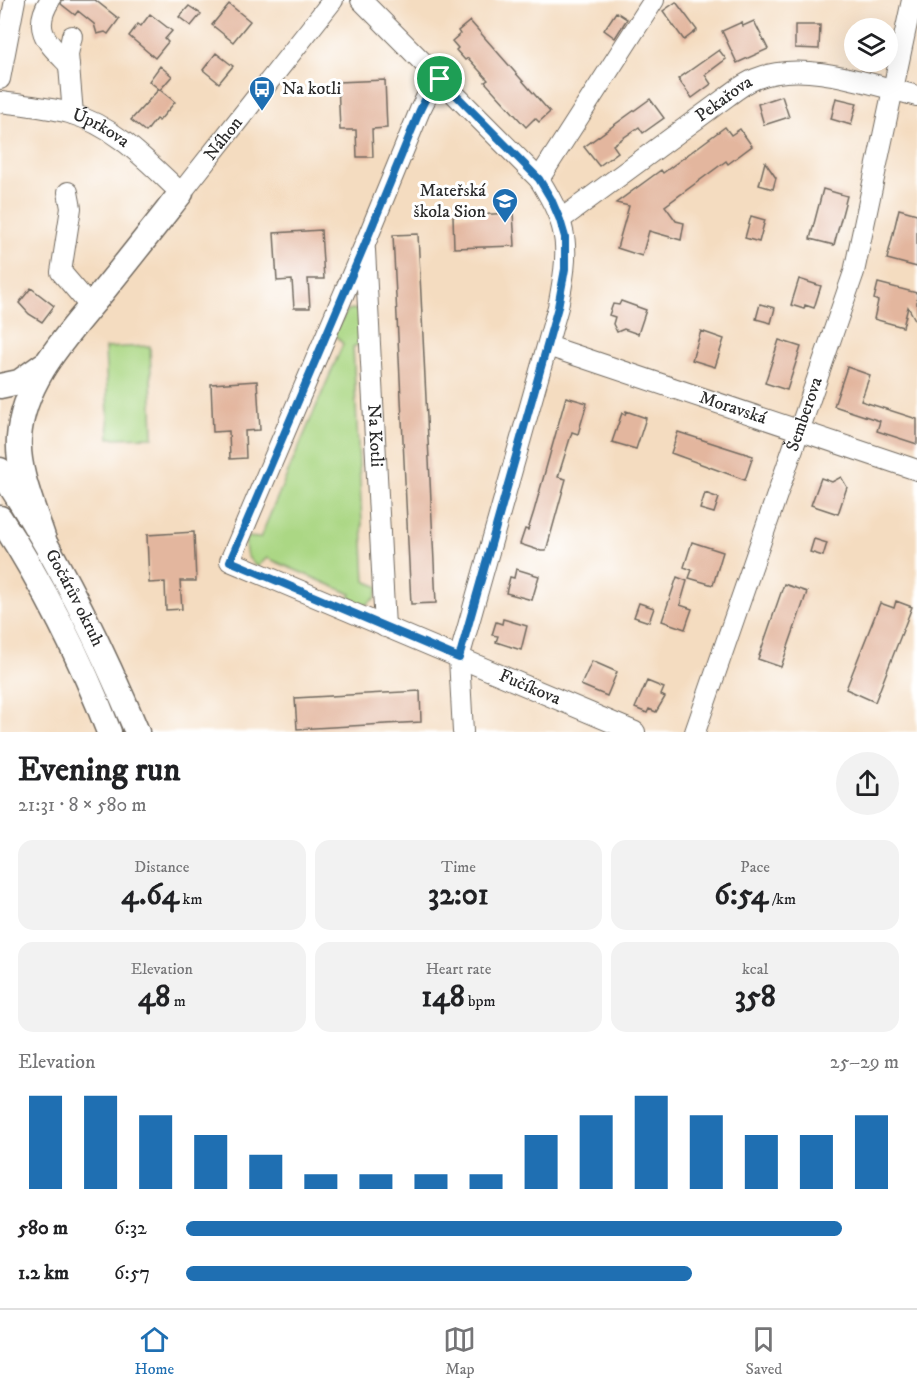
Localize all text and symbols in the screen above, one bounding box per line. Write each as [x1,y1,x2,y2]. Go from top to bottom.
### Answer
map controls [844,18,898,72]
button: layers [844,18,898,72]
pin [414,53,465,104]
icon: arrive [423,62,456,95]
street label: Pekařova [691,71,757,127]
bus stop icon: Na kotli [247,74,277,112]
place label: Na kotli [282,78,341,100]
street label: Úprkova [69,103,134,153]
street label: Náhon [200,112,248,165]
place label: Mateřská škola Sion [413,180,487,223]
school or university icon: Mateřská škola Sion [490,186,520,224]
street label: Šemberova [781,374,828,455]
street label: Moravská [696,387,770,430]
street label: Na Kotli [362,404,388,468]
street label: Gočárův okruh [40,545,109,651]
street label: Fučíkova [496,665,564,710]
text: Evening run [18,750,180,791]
button: share [836,752,899,815]
text: 21:31 · 8 × 580 m [18,793,147,818]
text: Distance [134,857,189,877]
text: Time [441,857,476,877]
text: Pace [740,857,770,877]
text: 4.64 [121,877,179,914]
text: 32:01 [428,877,489,914]
text: 6:54 [714,877,768,914]
text: km [179,889,203,909]
text: /km [768,889,796,909]
text: Elevation [131,959,193,979]
text: Heart rate [426,959,491,979]
text: kcal [742,959,768,979]
text: 48 [138,979,170,1016]
text: 148 [421,979,465,1016]
text: 358 [735,979,776,1016]
text: m [170,991,186,1011]
text: bpm [465,991,496,1011]
text: Elevation [18,1050,95,1075]
text: 25–29 m [830,1050,899,1075]
text: 580 m [18,1216,68,1241]
text: 6:32 [114,1216,147,1241]
text: 1.2 km [18,1261,69,1286]
text: 6:57 [114,1261,150,1286]
tab: Home [135,1323,174,1379]
tab: Map [443,1323,476,1379]
tab: Saved [746,1323,782,1379]

